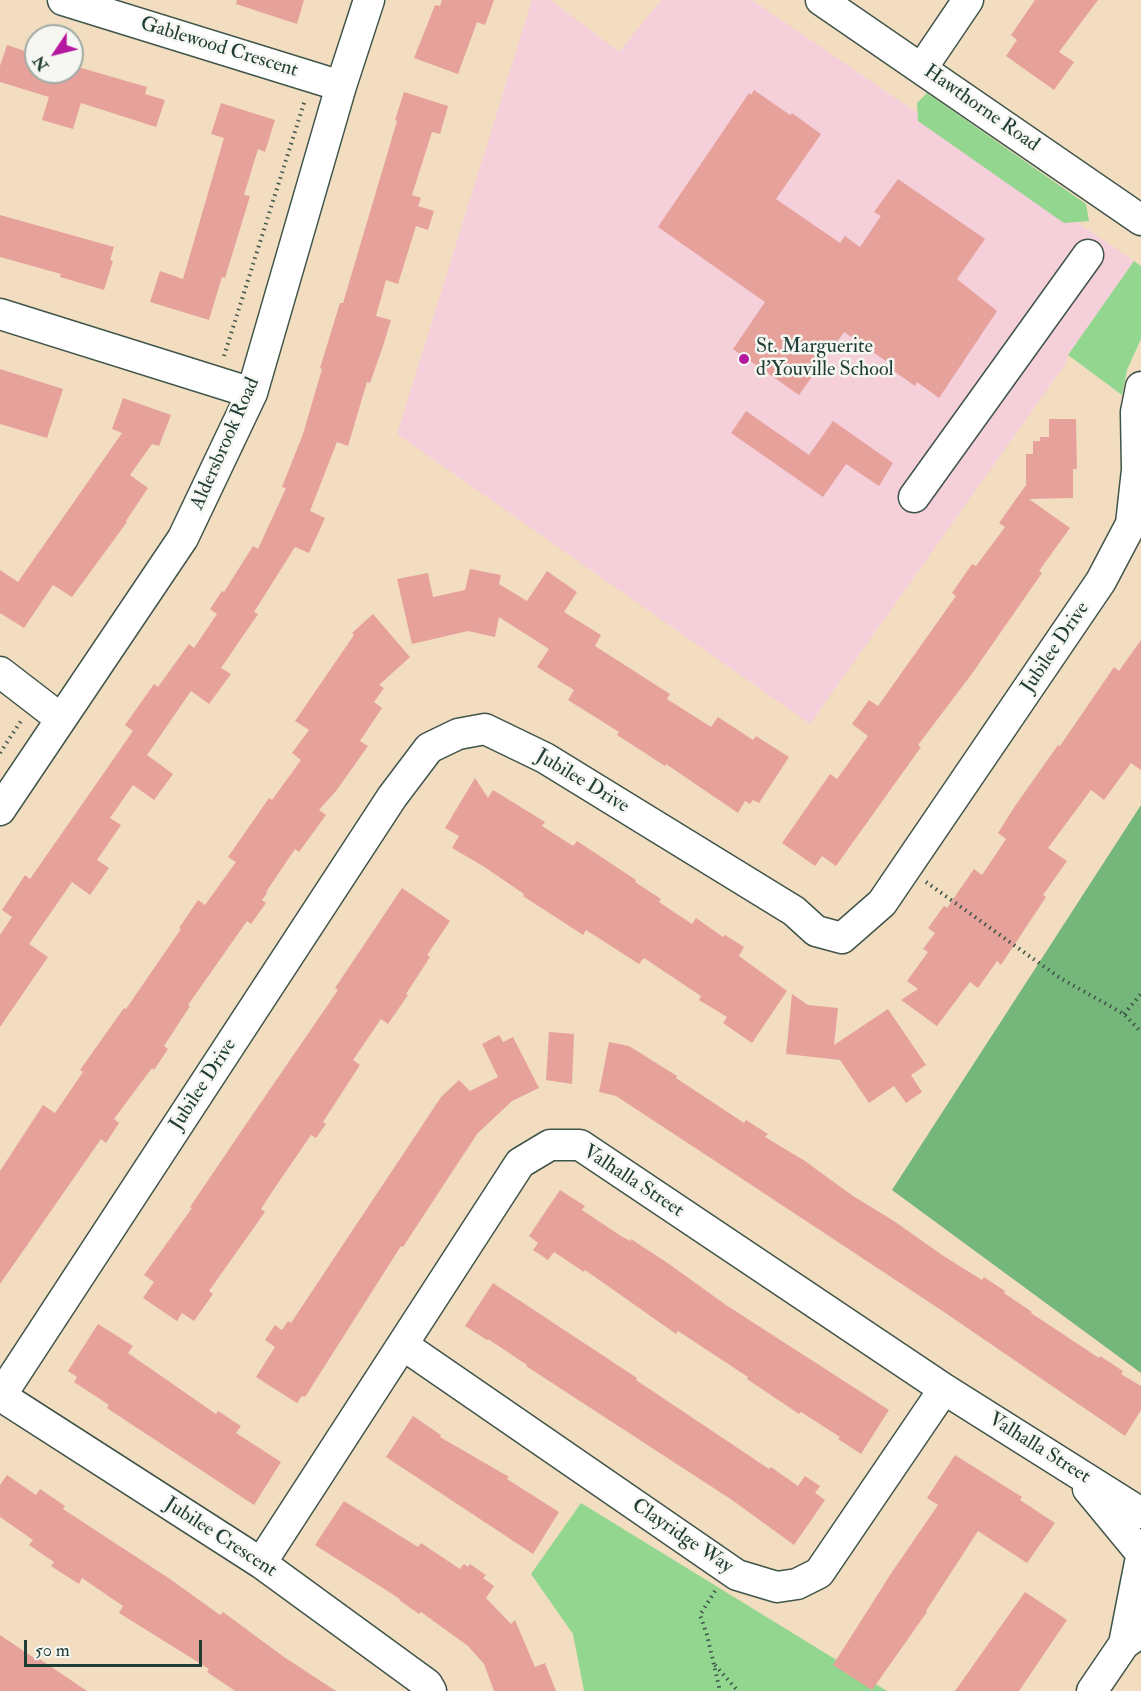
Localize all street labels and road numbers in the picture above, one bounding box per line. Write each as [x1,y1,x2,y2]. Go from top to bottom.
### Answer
street label: Gablewood Crescent [137,13,301,83]
street label: Hawthorne Road [919,60,1043,158]
street label: Aldersbrook Road [186,374,266,514]
street label: Jubilee Drive [1017,598,1095,698]
street label: Jubilee Drive [531,745,633,819]
street label: Jubilee Drive [165,1035,243,1135]
street label: Valhalla Street [578,1141,688,1223]
street label: Valhalla Street [984,1408,1094,1490]
street label: Jubilee Crescent [159,1493,281,1583]
street label: Clayridge Way [627,1494,737,1580]

